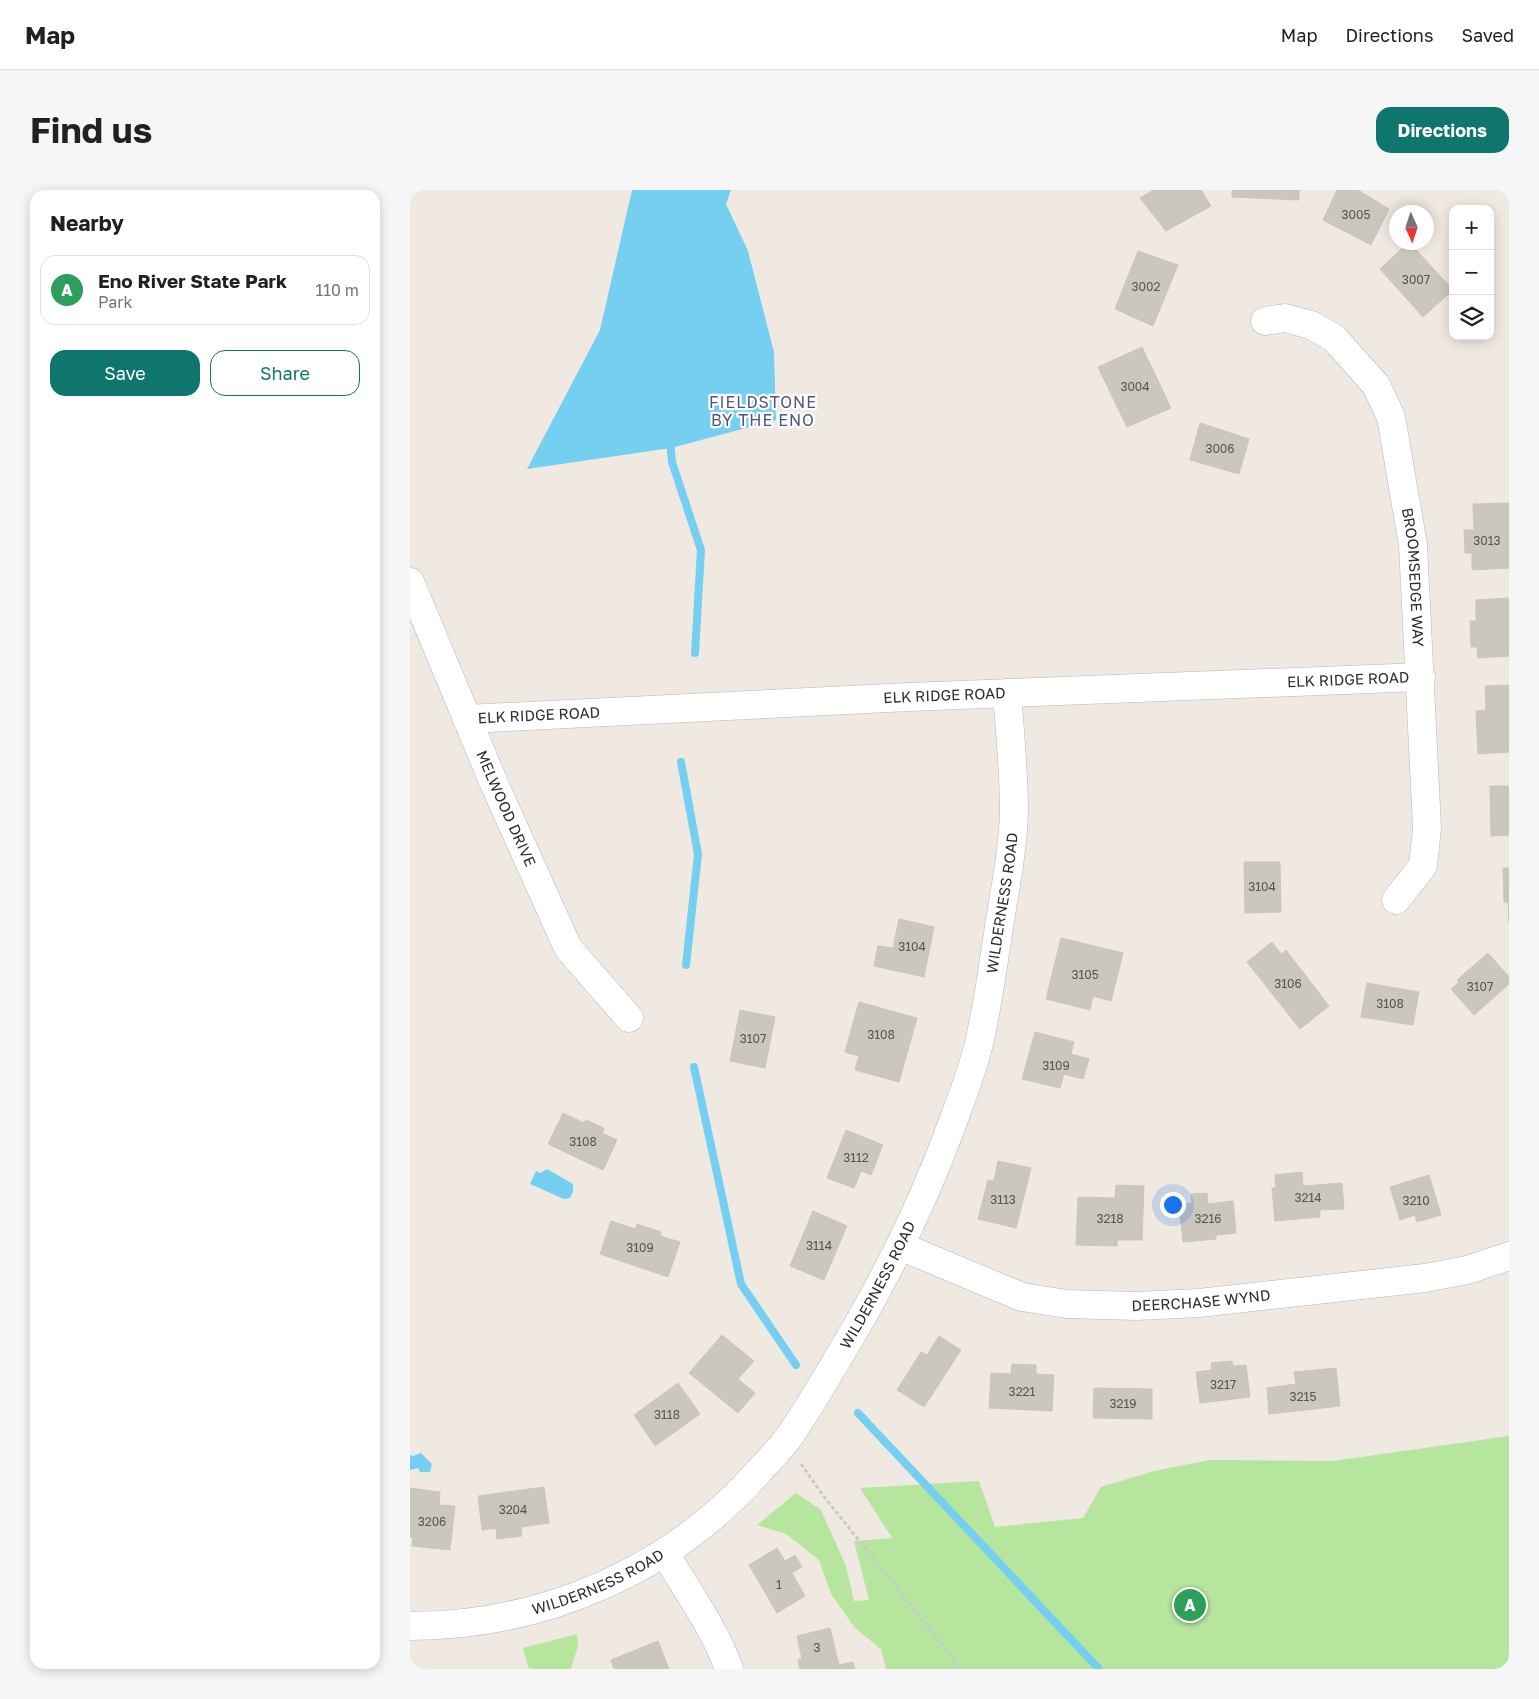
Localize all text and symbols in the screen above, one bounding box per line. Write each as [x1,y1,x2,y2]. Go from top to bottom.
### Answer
text: Map [25,20,75,49]
text: Map [1281,24,1317,46]
text: Directions [1345,24,1433,46]
text: Saved [1461,24,1514,46]
button: Directions [1376,107,1509,153]
text: Find us [30,109,152,151]
north arrow [1389,205,1434,250]
map controls [1449,205,1494,340]
button: + [1449,205,1494,250]
house number: 3005 [1342,207,1370,222]
text: Nearby [50,210,124,236]
button: − [1449,250,1494,295]
text: Eno River State Park [98,269,287,292]
house number: 3007 [1402,272,1430,287]
house number: 3002 [1132,279,1160,294]
text: A [61,280,73,300]
text: 110 m [315,280,359,300]
text: Park [98,292,133,312]
button: layers [1449,295,1494,340]
button: Save [50,350,200,396]
button: Share [210,350,360,396]
house number: 3004 [1120,379,1150,394]
district label: FIELDSTONE BY THE ENO [709,392,817,430]
house number: 3006 [1205,441,1235,456]
street label: BROOMSEDGE WAY [1399,506,1428,648]
house number: 3013 [1473,533,1501,548]
street label: ELK RIDGE ROAD [1287,667,1410,690]
street label: ELK RIDGE ROAD [883,683,1006,706]
street label: ELK RIDGE ROAD [477,702,600,726]
street label: MELWOOD DRIVE [473,747,540,869]
street label: WILDERNESS ROAD [982,831,1021,975]
house number: 3104 [1248,879,1276,894]
house number: 3104 [898,939,926,954]
house number: 3105 [1071,967,1099,982]
house number: 3106 [1274,976,1302,991]
house number: 3107 [1467,979,1493,994]
house number: 3108 [1376,996,1404,1011]
house number: 3108 [867,1027,895,1042]
house number: 3107 [740,1031,766,1046]
house number: 3109 [1042,1058,1070,1073]
house number: 3108 [569,1134,597,1149]
house number: 3112 [843,1150,869,1165]
house number: 3214 [1294,1190,1322,1205]
house number: 3113 [990,1192,1016,1207]
your location [1160,1192,1186,1218]
house number: 3210 [1402,1193,1430,1208]
house number: 3218 [1096,1211,1124,1226]
house number: 3216 [1194,1211,1222,1226]
street label: WILDERNESS ROAD [836,1218,919,1352]
house number: 3114 [806,1238,832,1253]
house number: 3109 [626,1240,654,1255]
street label: DEERCHASE WYND [1131,1285,1271,1314]
house number: 3217 [1210,1377,1236,1392]
house number: 3221 [1009,1384,1036,1399]
house number: 3215 [1290,1389,1316,1404]
house number: 3219 [1109,1396,1137,1411]
house number: 3118 [654,1407,680,1422]
house number: 3204 [499,1502,527,1517]
house number: 3206 [418,1514,446,1529]
street label: WILDERNESS ROAD [530,1545,667,1618]
house number: 1 [776,1577,782,1592]
pin: A [1174,1586,1206,1624]
house number: 3 [813,1640,821,1655]

